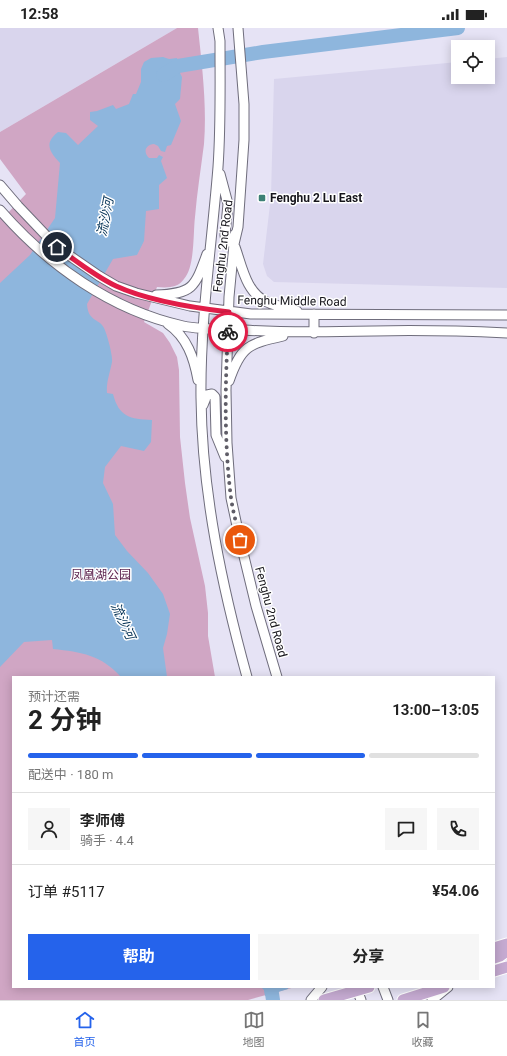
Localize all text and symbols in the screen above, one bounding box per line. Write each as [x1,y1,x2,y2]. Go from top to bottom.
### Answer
text: 12:58 [20,5,59,23]
map controls [451,40,495,84]
button: locate [451,40,495,84]
place label: Fenghu 2 Lu East [270,191,362,205]
water label: 流沙河 [94,193,117,238]
marker: Fenghu 2 Lu East [257,193,267,203]
street label: Fenghu 2nd Road [210,199,236,293]
pin [40,230,74,264]
icon: home [46,236,68,258]
street label: Fenghu Middle Road [237,293,347,309]
courier [208,312,248,352]
icon: bike [217,321,239,343]
pin [223,523,257,557]
icon: bag [229,529,251,551]
street label: Fenghu 2nd Road [252,565,290,659]
park label: 凤凰湖公园 [71,568,131,582]
water label: 流沙河 [108,600,139,645]
text: 预计还需 [28,689,80,704]
text: 13:00–13:05 [392,701,479,719]
text: 2 分钟 [28,705,101,735]
text: 配送中 · 180 m [28,767,113,782]
button: person [28,808,70,850]
button: chat [385,808,427,850]
button: phone [437,808,479,850]
text: 李师傅 [80,812,125,830]
text: 骑手 · 4.4 [80,833,134,848]
text: ¥54.06 [432,882,479,900]
text: 订单 #5117 [28,883,105,901]
button: 帮助 [28,934,250,980]
button: 分享 [258,934,479,980]
tab: 首页 [74,1009,96,1049]
tab: 地图 [243,1009,265,1049]
tab: 收藏 [412,1009,434,1049]

